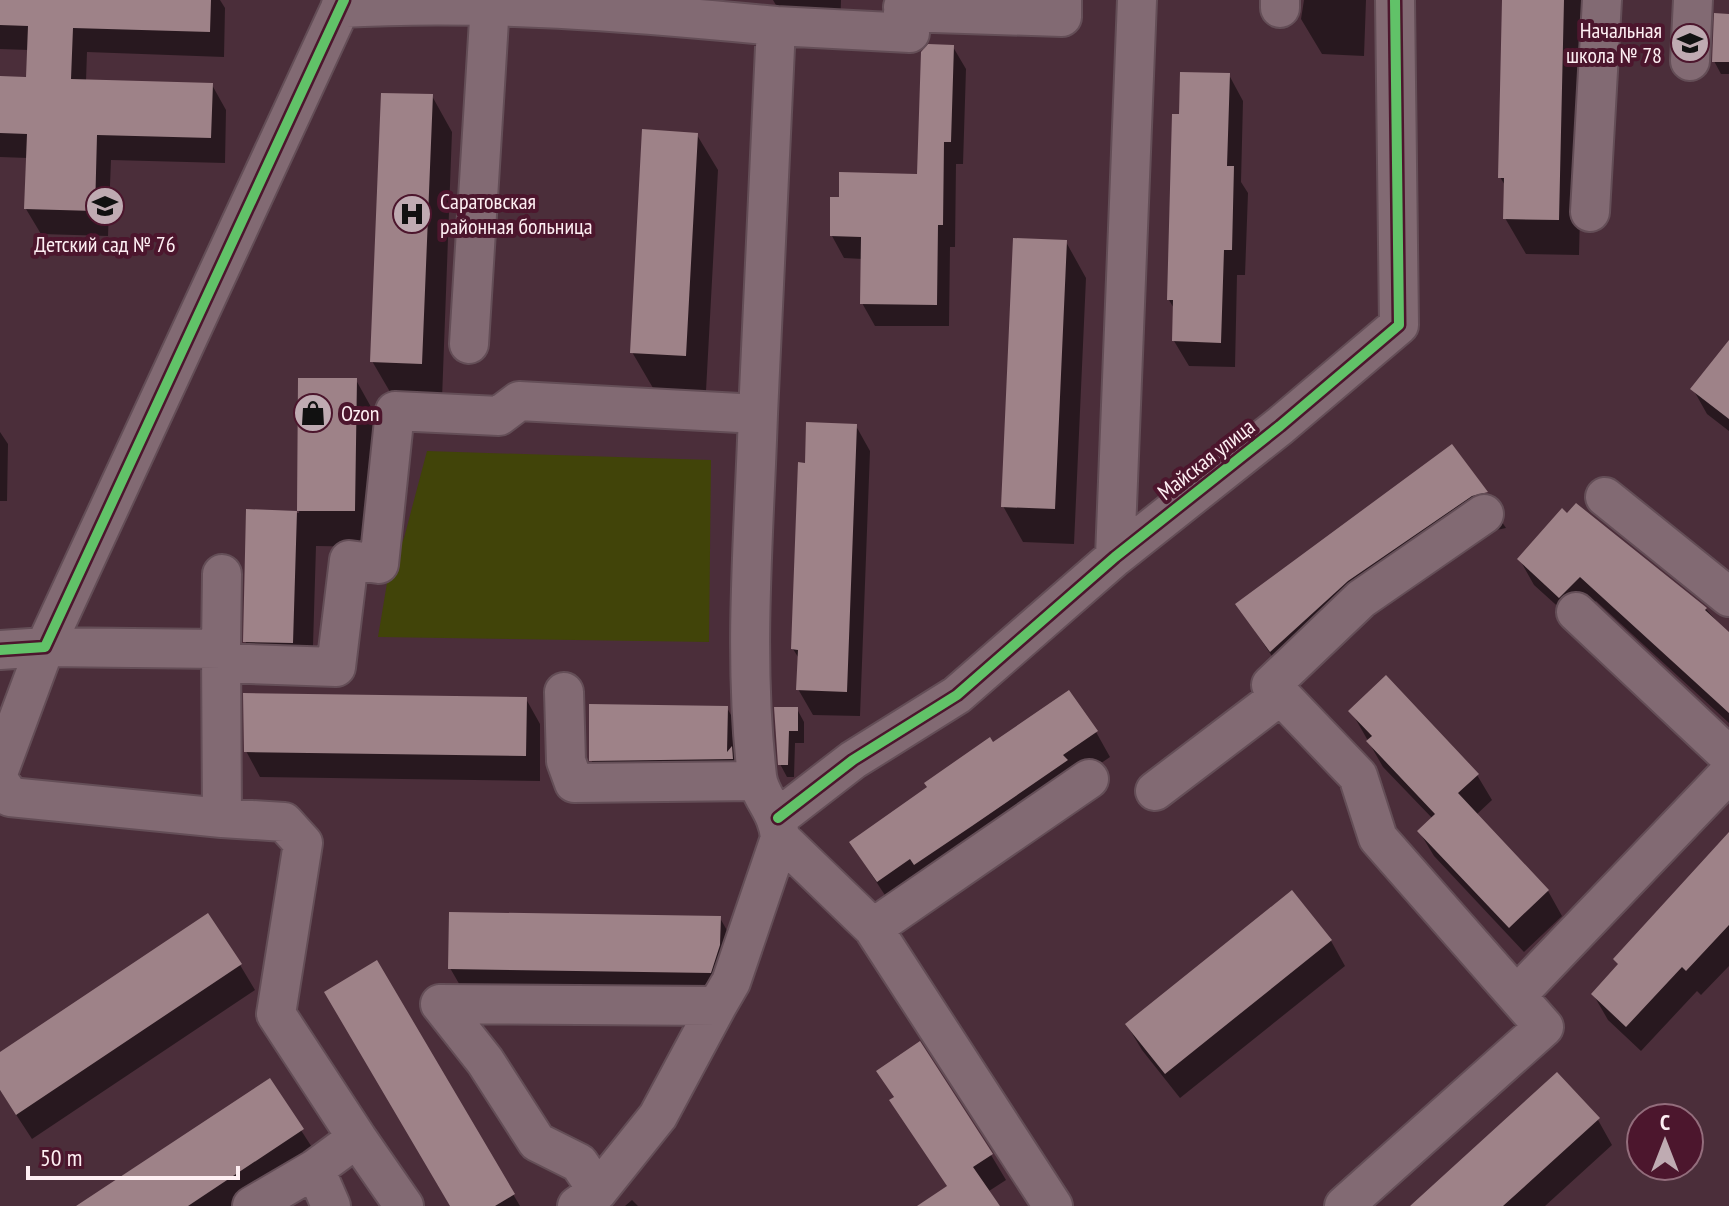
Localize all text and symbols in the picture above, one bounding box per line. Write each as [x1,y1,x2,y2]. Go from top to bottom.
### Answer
place label: Начальная школа № 78 [1566,16,1662,69]
school or university icon: Начальная школа № 78 [1669,22,1711,64]
school or university icon: Детский сад № 76 [84,185,126,227]
place label: Саратовская районная больница [440,187,593,240]
hospital icon: Саратовская районная больница [391,193,433,235]
place label: Детский сад № 76 [34,230,176,258]
shop icon: Ozon [292,392,334,434]
place label: Ozon [341,399,380,427]
street label: Майская улица [1152,412,1260,506]
north arrow [1625,1102,1705,1182]
text: С [1660,1108,1670,1136]
scale bar [28,1130,238,1180]
text: 50 m [40,1142,82,1173]

